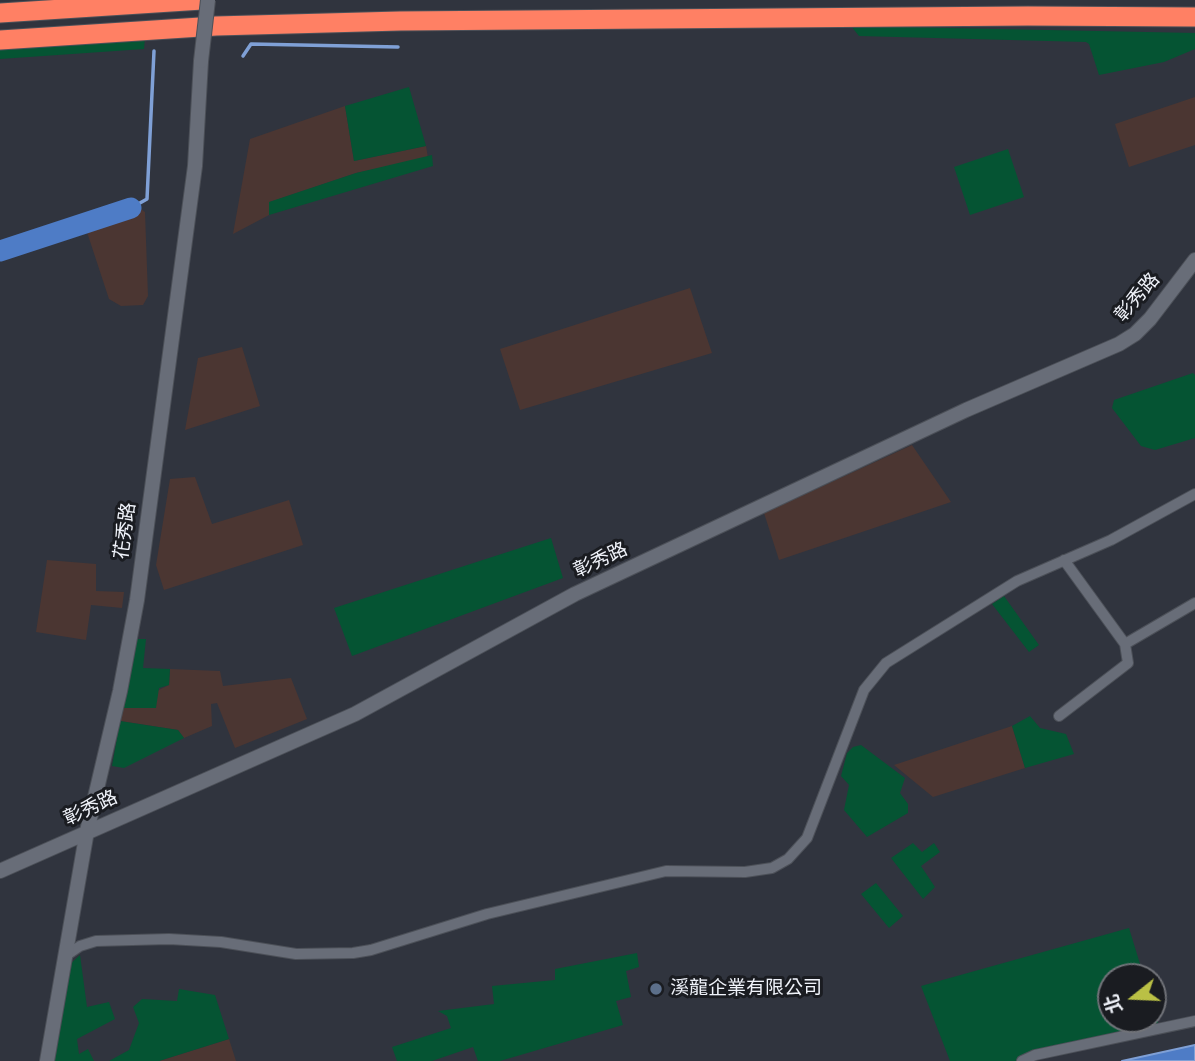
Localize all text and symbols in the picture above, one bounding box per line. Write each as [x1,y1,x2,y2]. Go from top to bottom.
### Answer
street label: 彰秀路 [1111,269,1165,327]
street label: 花秀路 [111,501,141,561]
street label: 彰秀路 [570,539,632,583]
street label: 彰秀路 [60,787,122,831]
north arrow [1097,963,1167,1033]
place label: 溪龍企業有限公司 [670,978,822,1000]
marker: 溪龍企業有限公司 [648,981,664,997]
text: 北 [1100,991,1127,1017]

